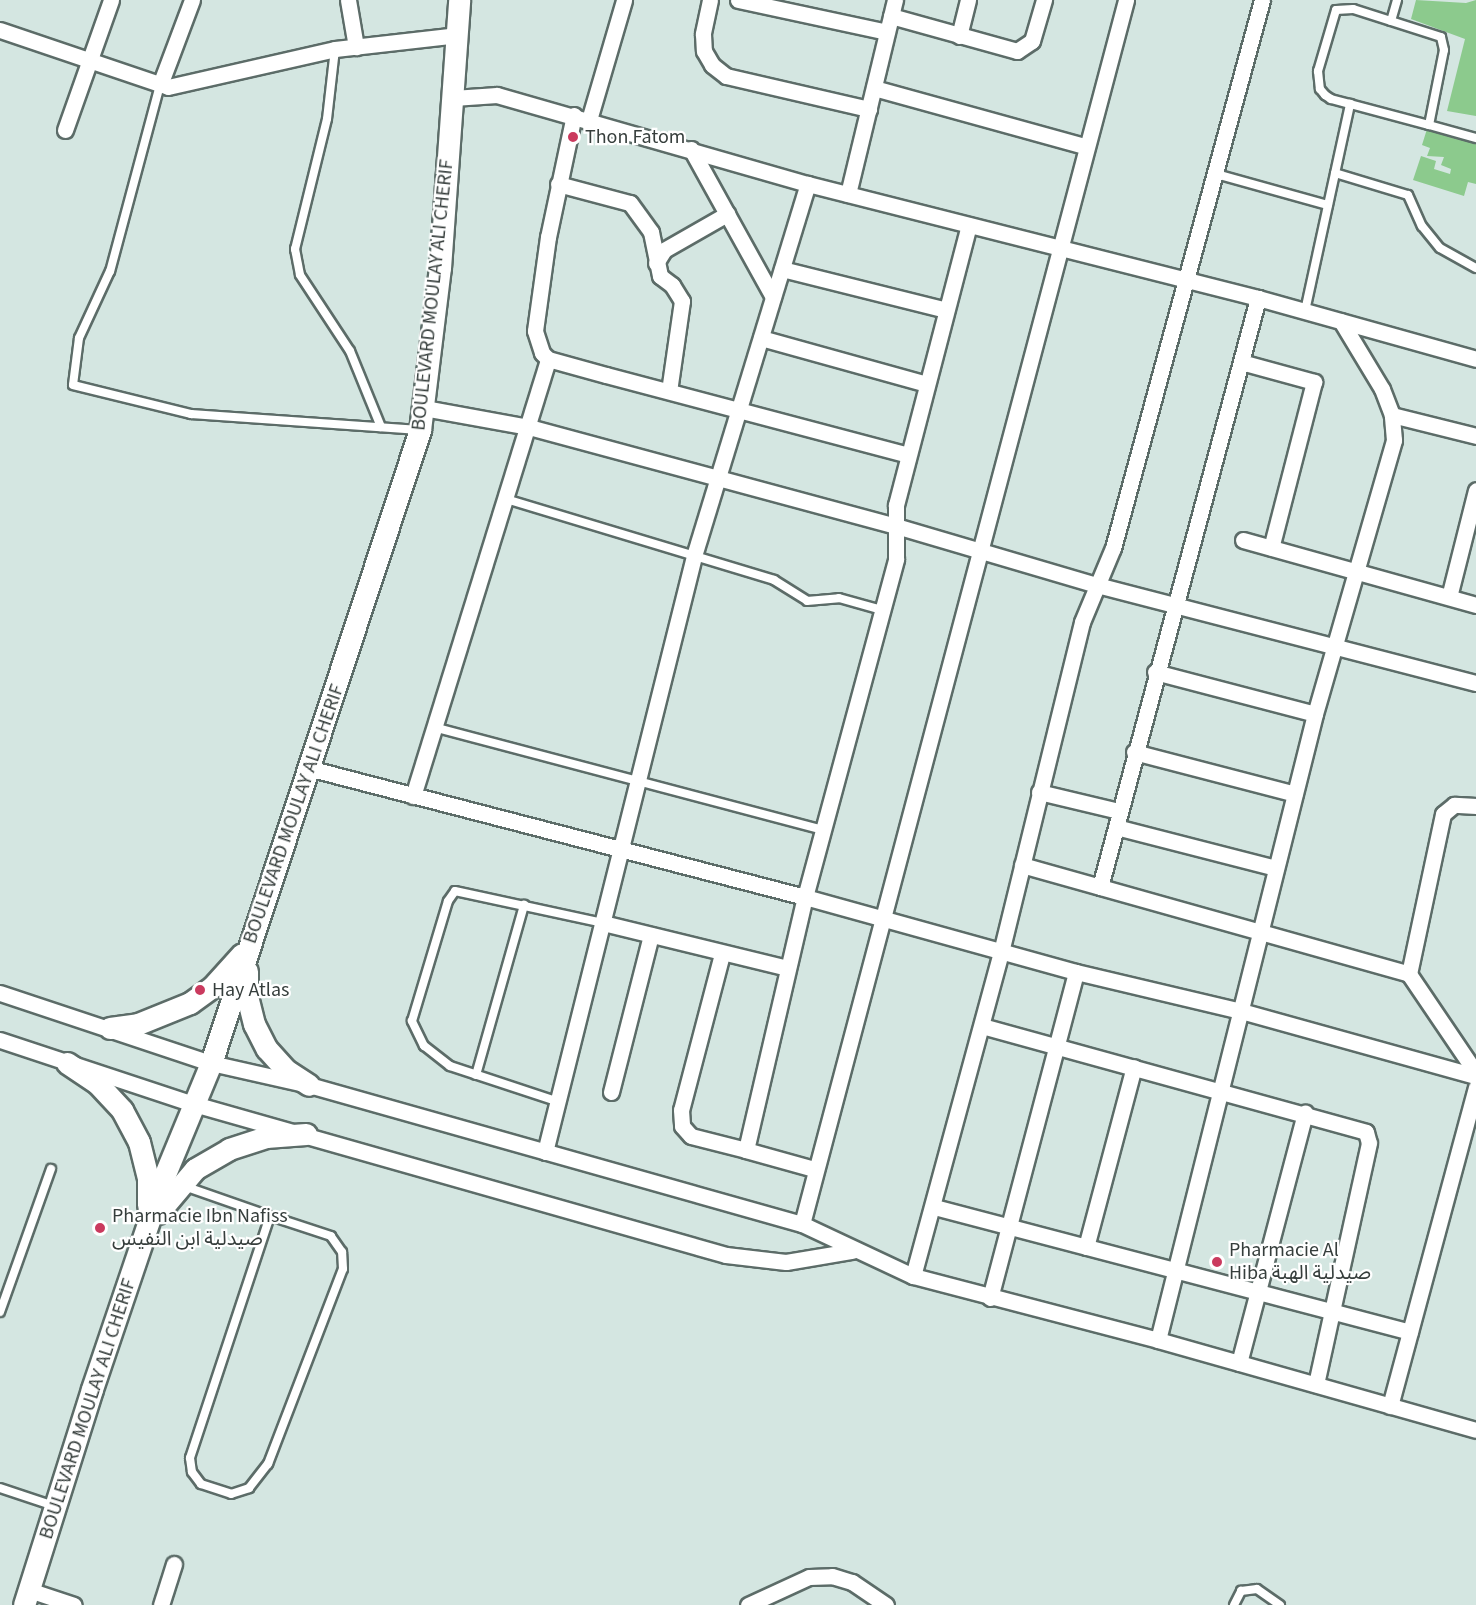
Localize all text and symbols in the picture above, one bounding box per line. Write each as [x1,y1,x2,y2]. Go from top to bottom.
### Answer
place label: Thon Fatom [585,125,685,149]
marker: Thon Fatom [566,130,580,144]
street label: BOULEVARD MOULAY ALI CHERIF [407,158,459,432]
street label: BOULEVARD MOULAY ALI CHERIF [238,681,350,947]
place label: Hay Atlas [212,978,289,1002]
marker: Hay Atlas [193,983,207,997]
place label: Pharmacie Ibn Nafiss صيدلية ابن النفيس [112,1204,288,1251]
marker: Pharmacie Ibn Nafiss صيدلية ابن النفيس [93,1221,107,1235]
place label: Pharmacie Al Hiba صيدلية الهبة [1229,1238,1371,1285]
marker: Pharmacie Al Hiba صيدلية الهبة [1210,1255,1224,1269]
street label: BOULEVARD MOULAY ALI CHERIF [34,1276,142,1542]

